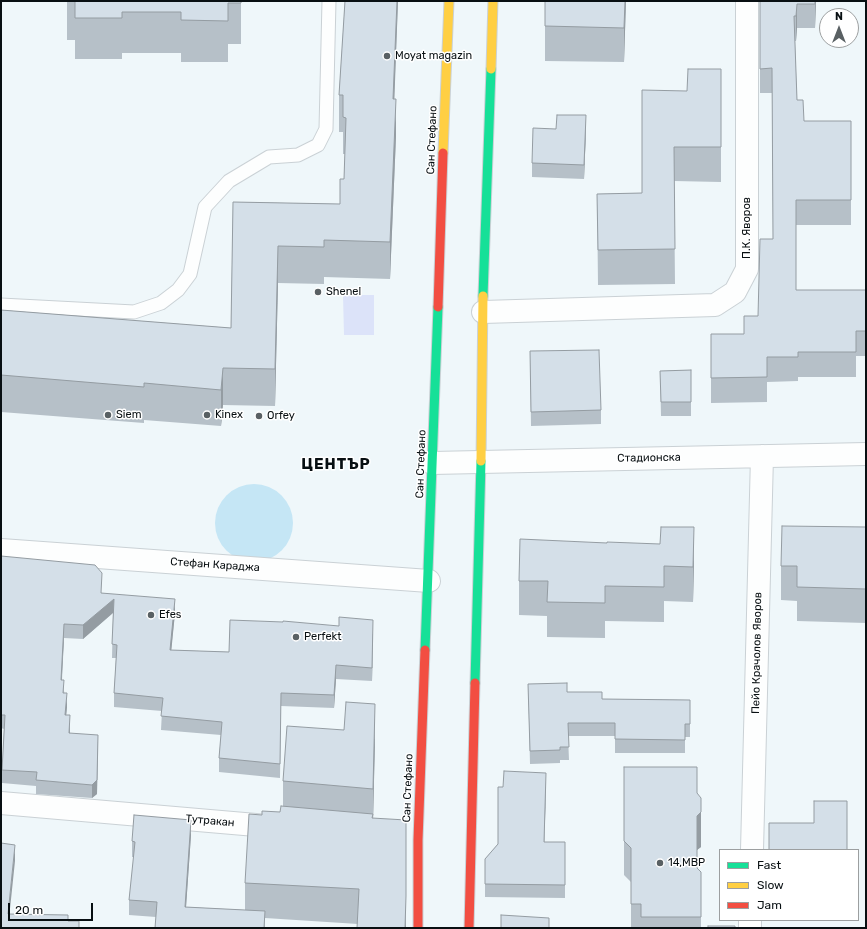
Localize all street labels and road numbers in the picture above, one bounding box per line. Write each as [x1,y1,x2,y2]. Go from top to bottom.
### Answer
street label: Сан Стефано [424,105,440,175]
street label: П.К. Яворов [740,197,754,259]
street label: Сан Стефано [413,429,429,499]
street label: Стадионска [617,451,681,465]
street label: Стефан Караджа [170,555,260,575]
street label: Пейо Крачолов Яворов [749,592,765,714]
street label: Сан Стефано [400,753,416,823]
street label: Тутракан [185,812,235,830]

